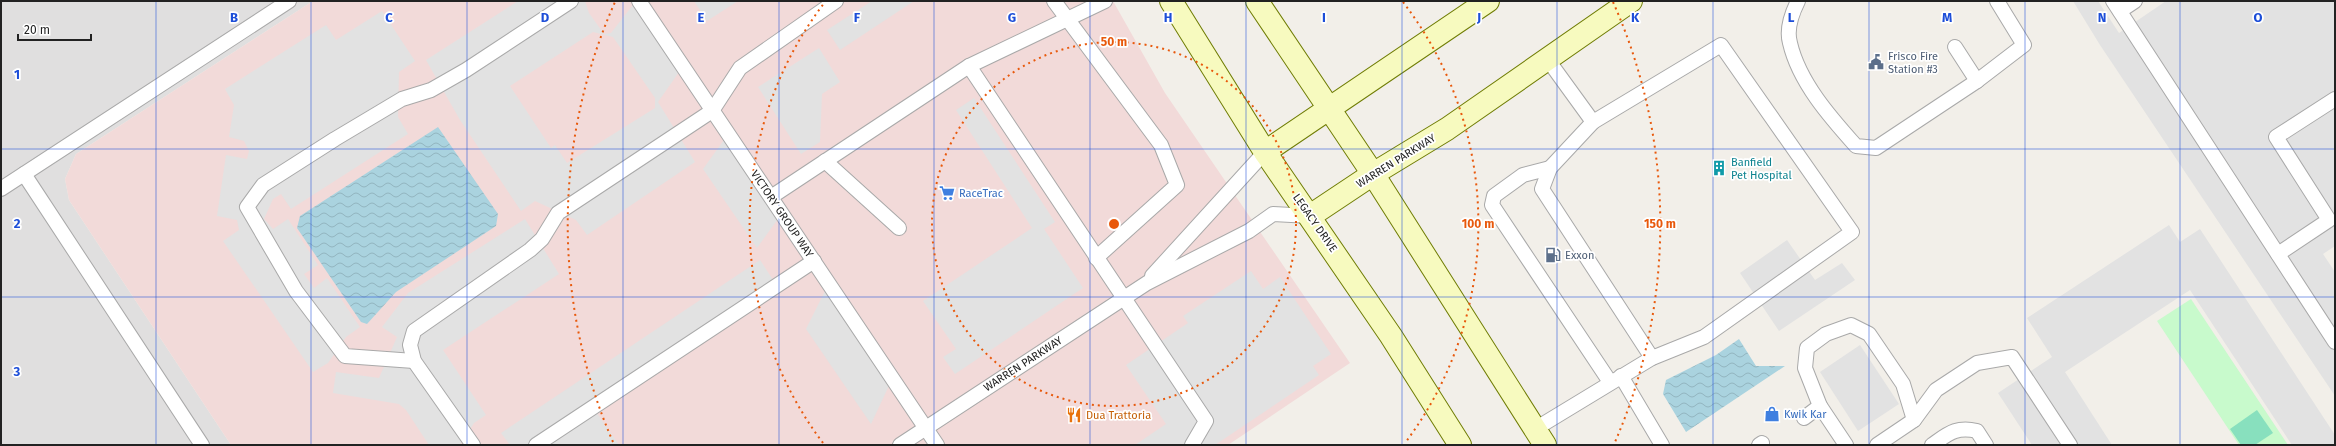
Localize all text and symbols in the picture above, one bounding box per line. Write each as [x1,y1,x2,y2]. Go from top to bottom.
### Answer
text: B [230,10,238,25]
text: C [385,10,393,25]
text: D [541,10,550,25]
text: E [698,10,705,25]
text: F [854,10,861,25]
text: G [1008,10,1016,25]
text: H [1164,10,1172,25]
text: I [1322,10,1326,25]
text: J [1476,10,1481,25]
text: K [1631,10,1640,25]
text: L [1788,10,1795,25]
text: M [1942,10,1952,25]
text: N [2098,10,2106,25]
text: O [2254,10,2263,25]
scale bar [18,16,91,42]
text: 20 m [24,23,50,37]
text: 50 m [1101,35,1127,49]
place label: Frisco Fire Station #3 [1888,50,1938,76]
public building icon: Frisco Fire Station #3 [1867,53,1885,71]
text: 1 [14,67,20,82]
street label: WARREN PARKWAY [1354,131,1438,191]
place label: Banfield Pet Hospital [1731,156,1792,182]
building icon: Banfield Pet Hospital [1710,159,1728,177]
street label: VICTORY GROUP WAY [748,168,816,260]
supermarket icon: RaceTrac [938,184,956,202]
place label: RaceTrac [959,187,1003,200]
street label: LEGACY DRIVE [1290,191,1340,255]
text: 2 [14,216,21,231]
centre of rings [1107,217,1121,231]
text: 100 m [1462,217,1494,231]
text: 150 m [1644,217,1676,231]
fuel station icon: Exxon [1544,246,1562,264]
place label: Exxon [1565,249,1594,262]
street label: WARREN PARKWAY [981,334,1065,394]
text: 3 [13,364,21,379]
shop icon: Kwik Kar [1763,405,1781,423]
restaurant icon: Dua Trattoria [1065,406,1083,424]
place label: Kwik Kar [1784,408,1827,421]
place label: Dua Trattoria [1086,409,1151,422]

